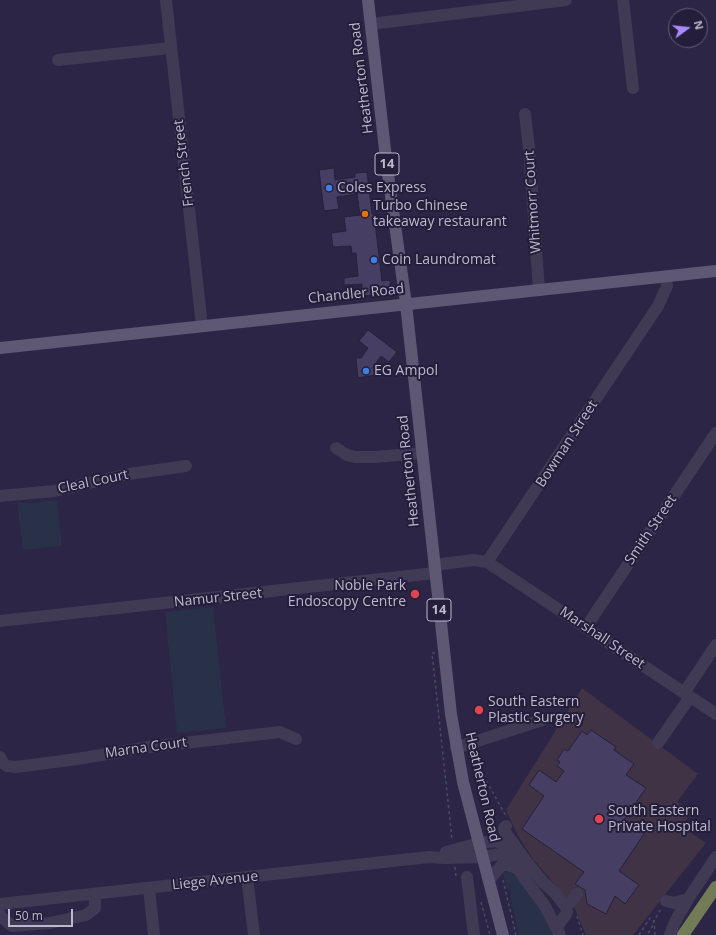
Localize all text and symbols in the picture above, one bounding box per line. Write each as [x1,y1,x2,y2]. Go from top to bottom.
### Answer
north arrow [668,8,708,48]
text: N [691,19,708,31]
street label: Heatherton Road [347,21,377,135]
street label: French Street [170,119,198,207]
street label: Whitmorr Court [521,150,545,254]
road number: 14 [375,153,399,175]
place label: Coles Express [337,180,427,196]
marker: Coles Express [324,183,334,193]
place label: Turbo Chinese takeaway restaurant [373,198,507,230]
marker: Turbo Chinese takeaway restaurant [360,209,370,219]
place label: Coin Laundromat [382,252,496,268]
marker: Coin Laundromat [369,255,379,265]
street label: Chandler Road [307,281,405,307]
place label: EG Ampol [374,363,438,379]
marker: EG Ampol [361,366,371,376]
street label: Bowman Street [533,397,601,491]
street label: Heatherton Road [395,414,423,528]
street label: Cleal Court [56,466,130,498]
street label: Smith Street [622,492,680,568]
place label: Noble Park Endoscopy Centre [288,578,406,610]
street label: Namur Street [173,585,263,611]
marker: Noble Park Endoscopy Centre [409,588,421,600]
road number: 14 [427,599,451,621]
street label: Marshall Street [556,603,648,673]
place label: South Eastern Plastic Surgery [488,694,583,726]
marker: South Eastern Plastic Surgery [473,704,485,716]
street label: Heatherton Road [461,730,503,844]
street label: Marna Court [104,734,188,762]
place label: South Eastern Private Hospital [608,803,711,836]
marker: South Eastern Private Hospital [593,813,605,825]
street label: Liege Avenue [171,868,259,894]
scale bar [10,901,75,927]
text: 50 m [15,907,43,924]

